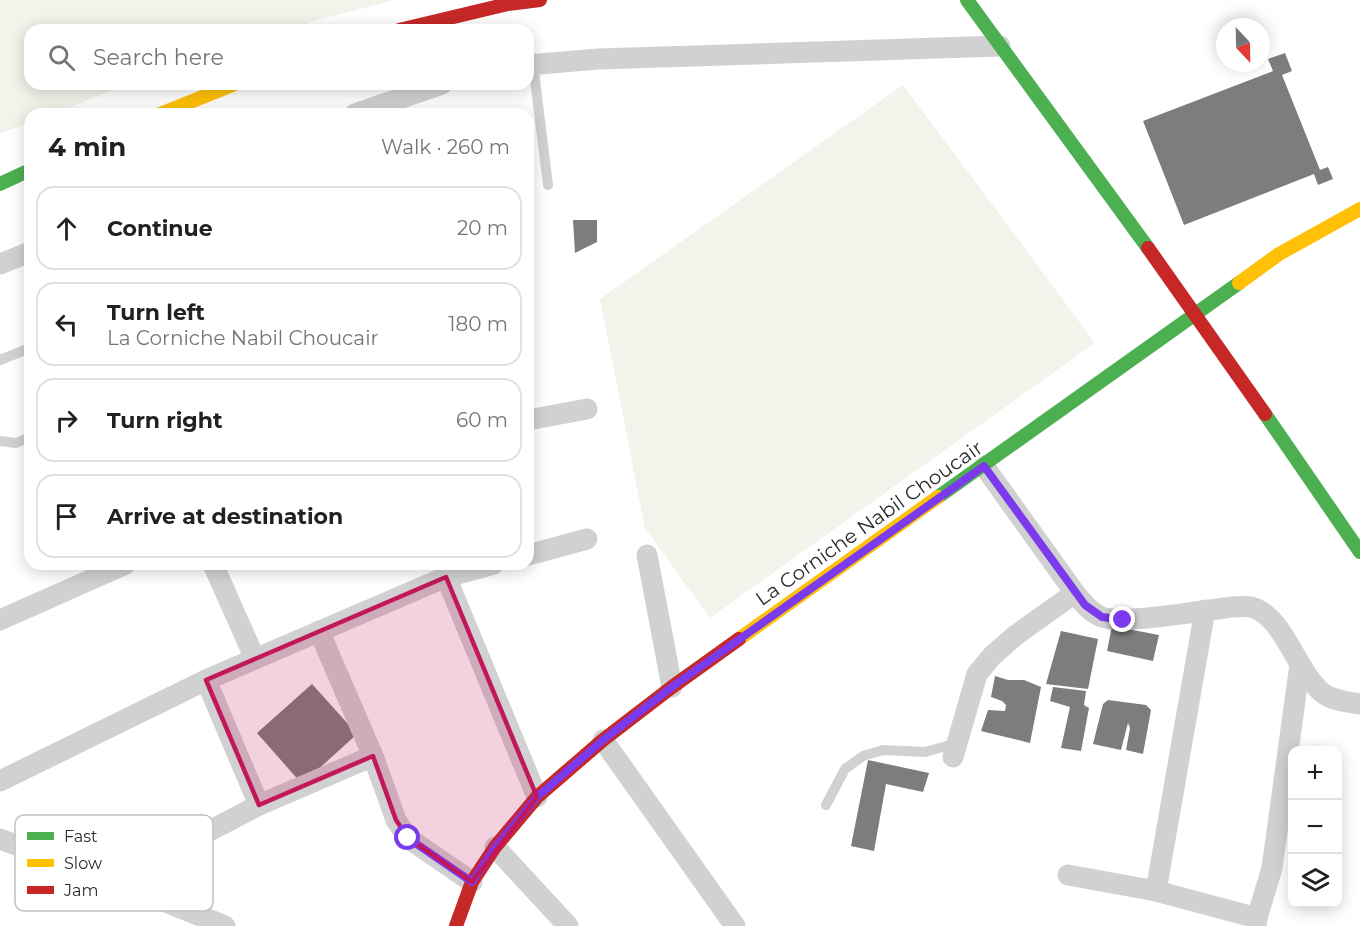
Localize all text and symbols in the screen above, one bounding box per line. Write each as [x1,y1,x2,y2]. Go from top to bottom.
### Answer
north arrow [1216,18,1270,72]
search box [24,24,534,90]
icon: search [45,41,78,74]
text: Search here [93,44,224,71]
text: 4 min [48,131,126,163]
text: Walk · 260 m [381,135,510,159]
icon: ahead [50,212,83,245]
text: Continue [107,215,213,242]
text: 20 m [457,216,508,240]
text: Turn left [107,299,205,326]
icon: left [50,308,83,341]
text: 180 m [448,312,508,336]
text: La Corniche Nabil Choucair [107,326,379,350]
icon: right [50,404,83,437]
text: Turn right [107,407,222,434]
text: 60 m [456,408,508,432]
street label: La Corniche Nabil Choucair [751,435,987,611]
icon: arrive [50,500,83,533]
text: Arrive at destination [107,503,343,530]
route end [1109,606,1135,632]
map controls [1288,746,1342,908]
button: + [1288,746,1342,800]
button: − [1288,800,1342,854]
legend [15,815,213,911]
route start [394,824,420,850]
text: Fast [64,827,98,846]
text: Slow [64,854,102,873]
button: layers [1288,854,1342,908]
text: Jam [63,881,98,900]

